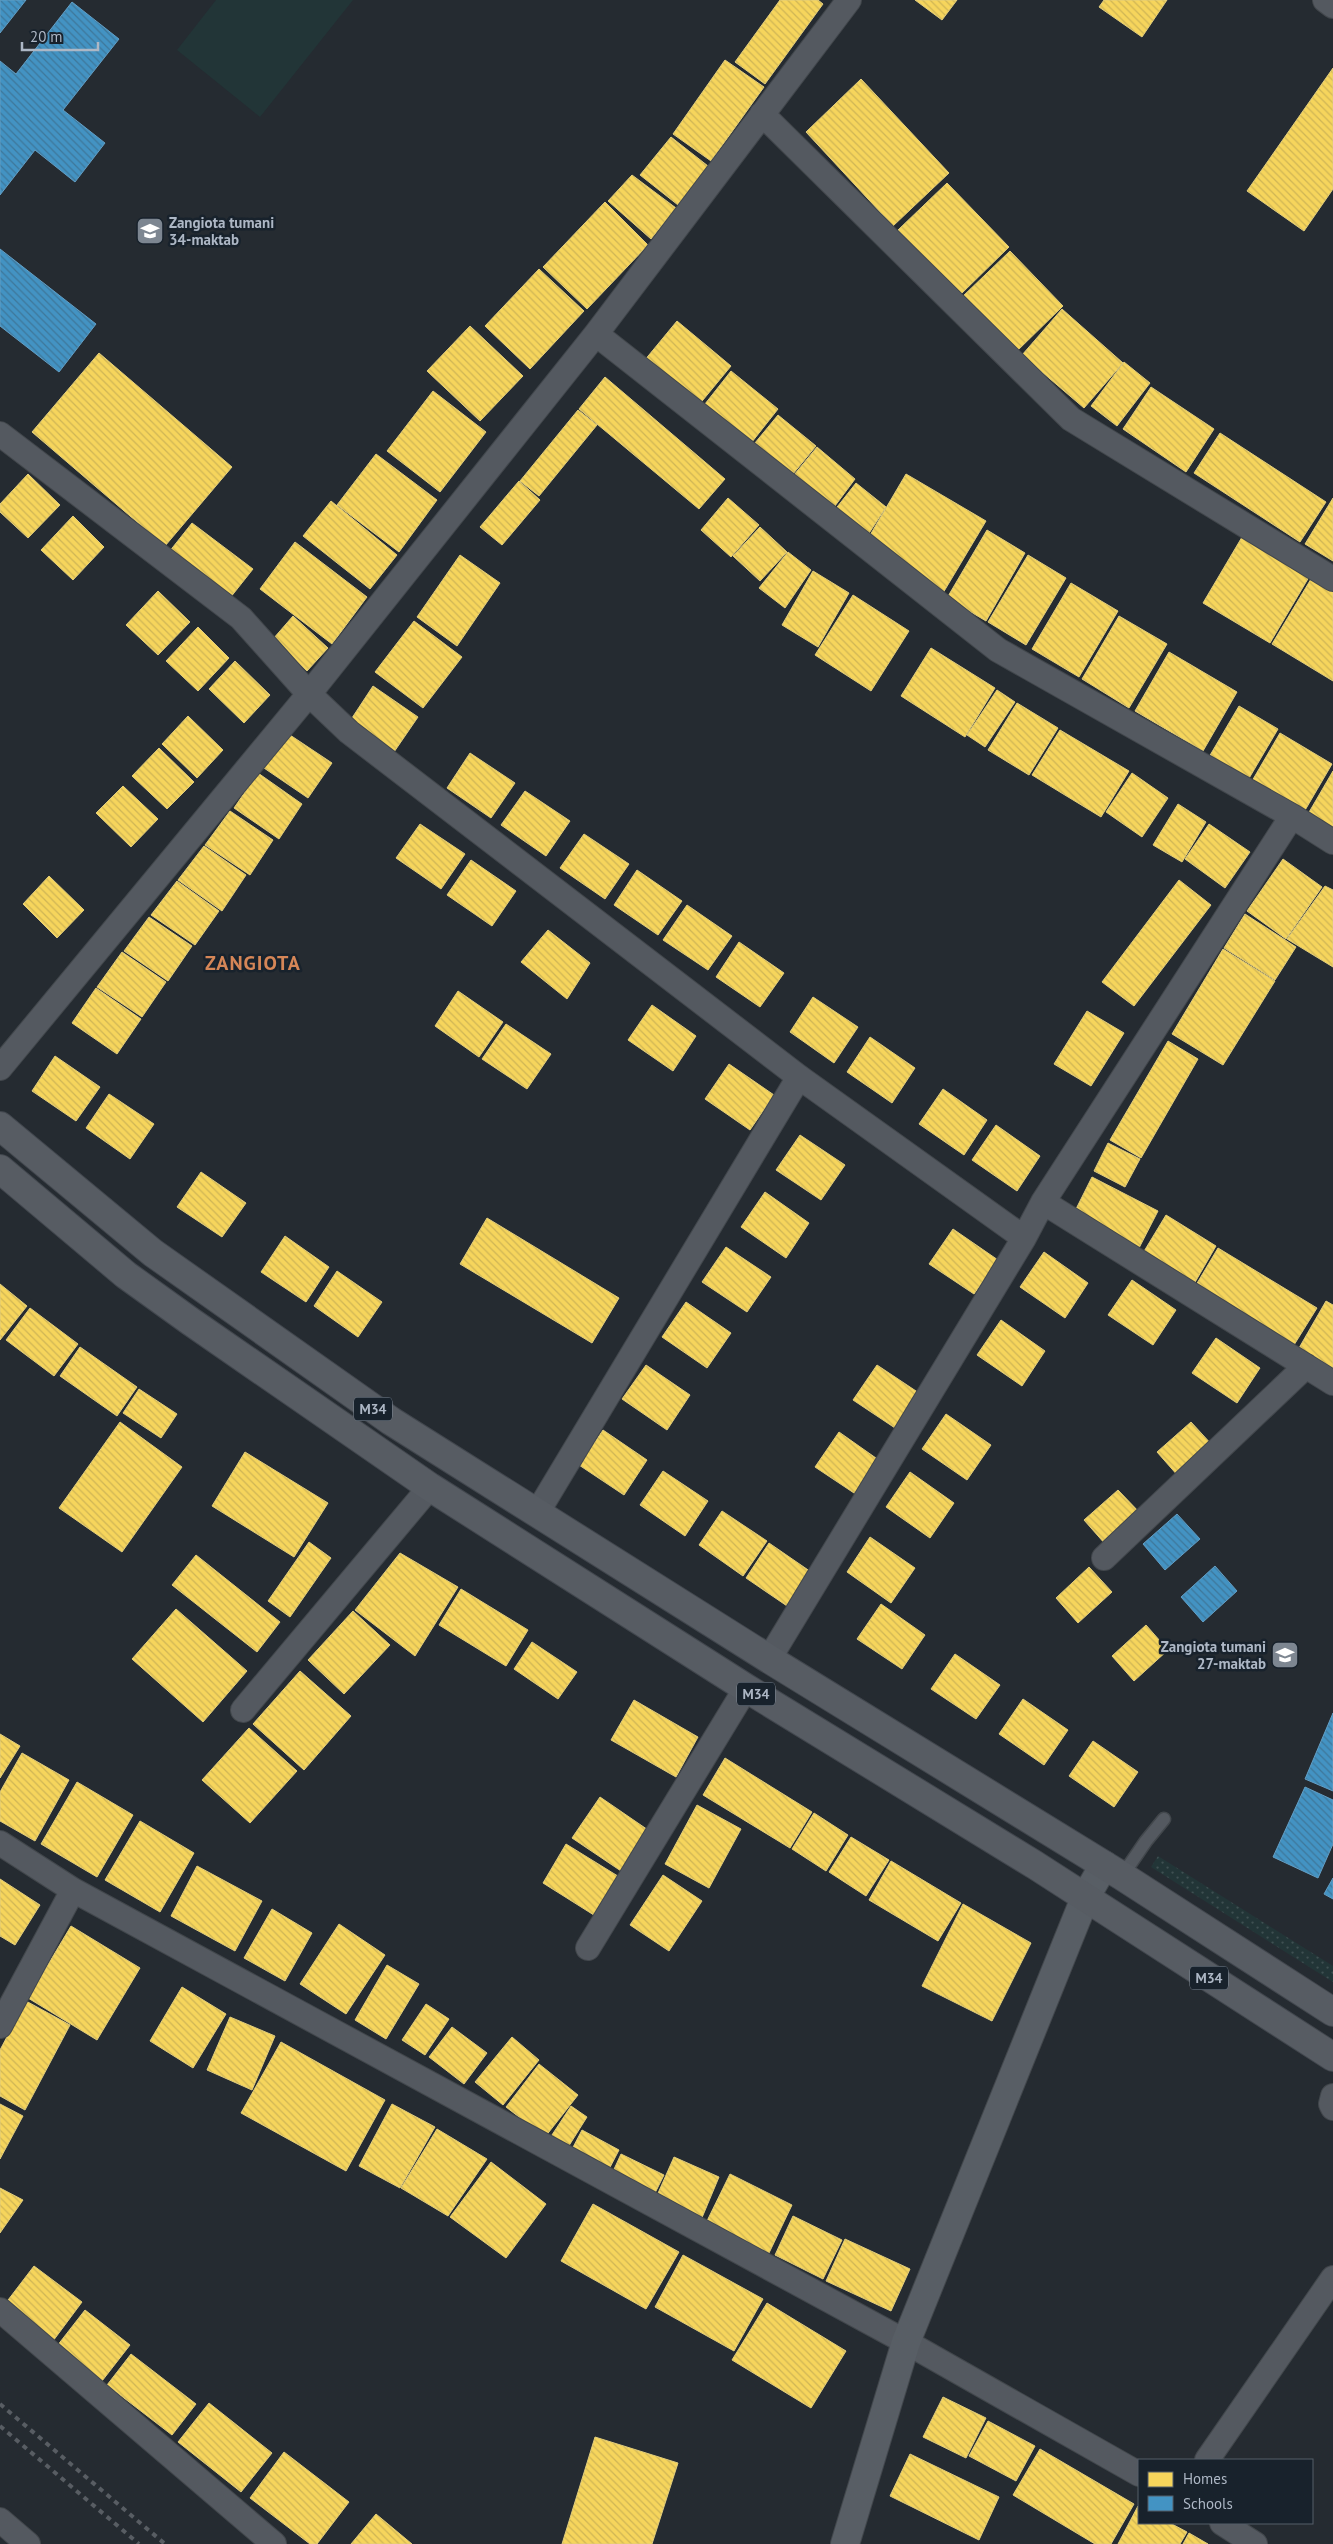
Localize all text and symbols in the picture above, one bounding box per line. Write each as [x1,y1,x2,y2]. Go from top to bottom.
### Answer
scale bar [22,20,99,52]
text: 20 m [30,27,63,46]
place label: Zangiota tumani 34-maktab [169,213,274,249]
school or university icon: Zangiota tumani 34-maktab [135,216,165,246]
district label: ZANGIOTA [205,950,301,976]
road number: M34 [354,1398,392,1420]
place label: Zangiota tumani 27-maktab [1161,1637,1266,1673]
school or university icon: Zangiota tumani 27-maktab [1270,1640,1300,1670]
road number: M34 [737,1682,775,1706]
road number: M34 [1190,1966,1228,1990]
legend [1138,2459,1313,2524]
text: Homes [1183,2469,1227,2488]
text: Schools [1183,2494,1233,2513]

